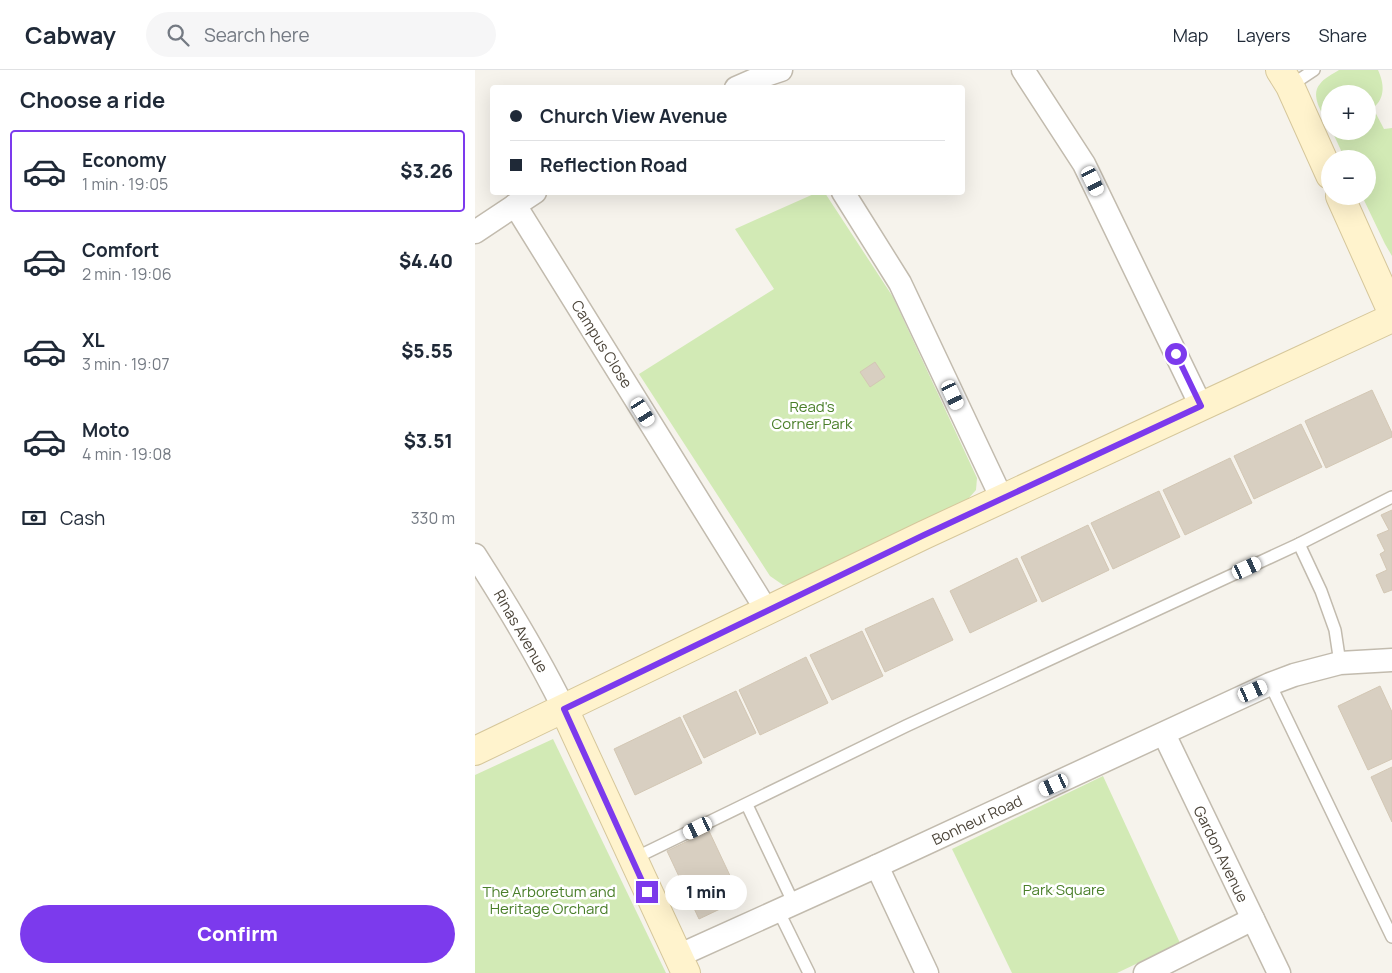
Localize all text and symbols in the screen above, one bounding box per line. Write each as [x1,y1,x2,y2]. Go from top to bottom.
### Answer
search box [146,12,496,57]
text: Cabway [25,18,116,51]
icon: search [164,21,192,49]
text: Search here [204,22,310,48]
text: Map [1173,23,1208,47]
text: Layers [1236,23,1290,47]
text: Share [1318,23,1367,47]
text: Choose a ride [20,85,165,115]
map controls [1321,85,1376,205]
button: + [1321,85,1376,140]
text: Church View Avenue [540,103,728,129]
text: Economy [82,147,166,173]
icon: car [22,149,67,194]
button: − [1321,150,1376,205]
text: Reflection Road [540,152,687,178]
text: $3.26 [400,158,453,184]
car [1079,164,1106,198]
text: 1 min · 19:05 [82,173,168,195]
text: Comfort [82,237,159,263]
icon: car [22,239,67,284]
text: $4.40 [399,248,453,274]
text: 2 min · 19:06 [82,263,172,285]
street label: Campus Close [567,296,638,392]
text: XL [82,327,105,353]
icon: car [22,329,67,374]
text: $5.55 [401,338,453,364]
route start [1165,343,1187,365]
text: 3 min · 19:07 [82,353,170,375]
car [939,378,966,412]
car [628,395,657,429]
park label: Read's Corner Park [772,396,853,434]
text: Moto [82,417,129,443]
icon: car [22,419,67,464]
text: $3.51 [404,428,453,454]
text: 4 min · 19:08 [82,443,171,465]
icon: cash [20,504,48,532]
text: Cash [60,505,105,531]
text: 330 m [411,507,455,529]
car [1230,555,1263,581]
street label: Rinas Avenue [489,586,553,676]
car [1236,678,1269,704]
car [1037,772,1070,798]
street label: Bonheur Road [928,790,1026,850]
street label: Gardon Avenue [1189,802,1254,906]
car [681,815,714,841]
callout: 1 min [665,874,747,910]
park label: Park Square [1023,879,1105,900]
park label: The Arboretum and Heritage Orchard [482,881,616,919]
route end [636,881,658,903]
text: 1 min [686,881,726,903]
button: Confirm [20,905,455,963]

